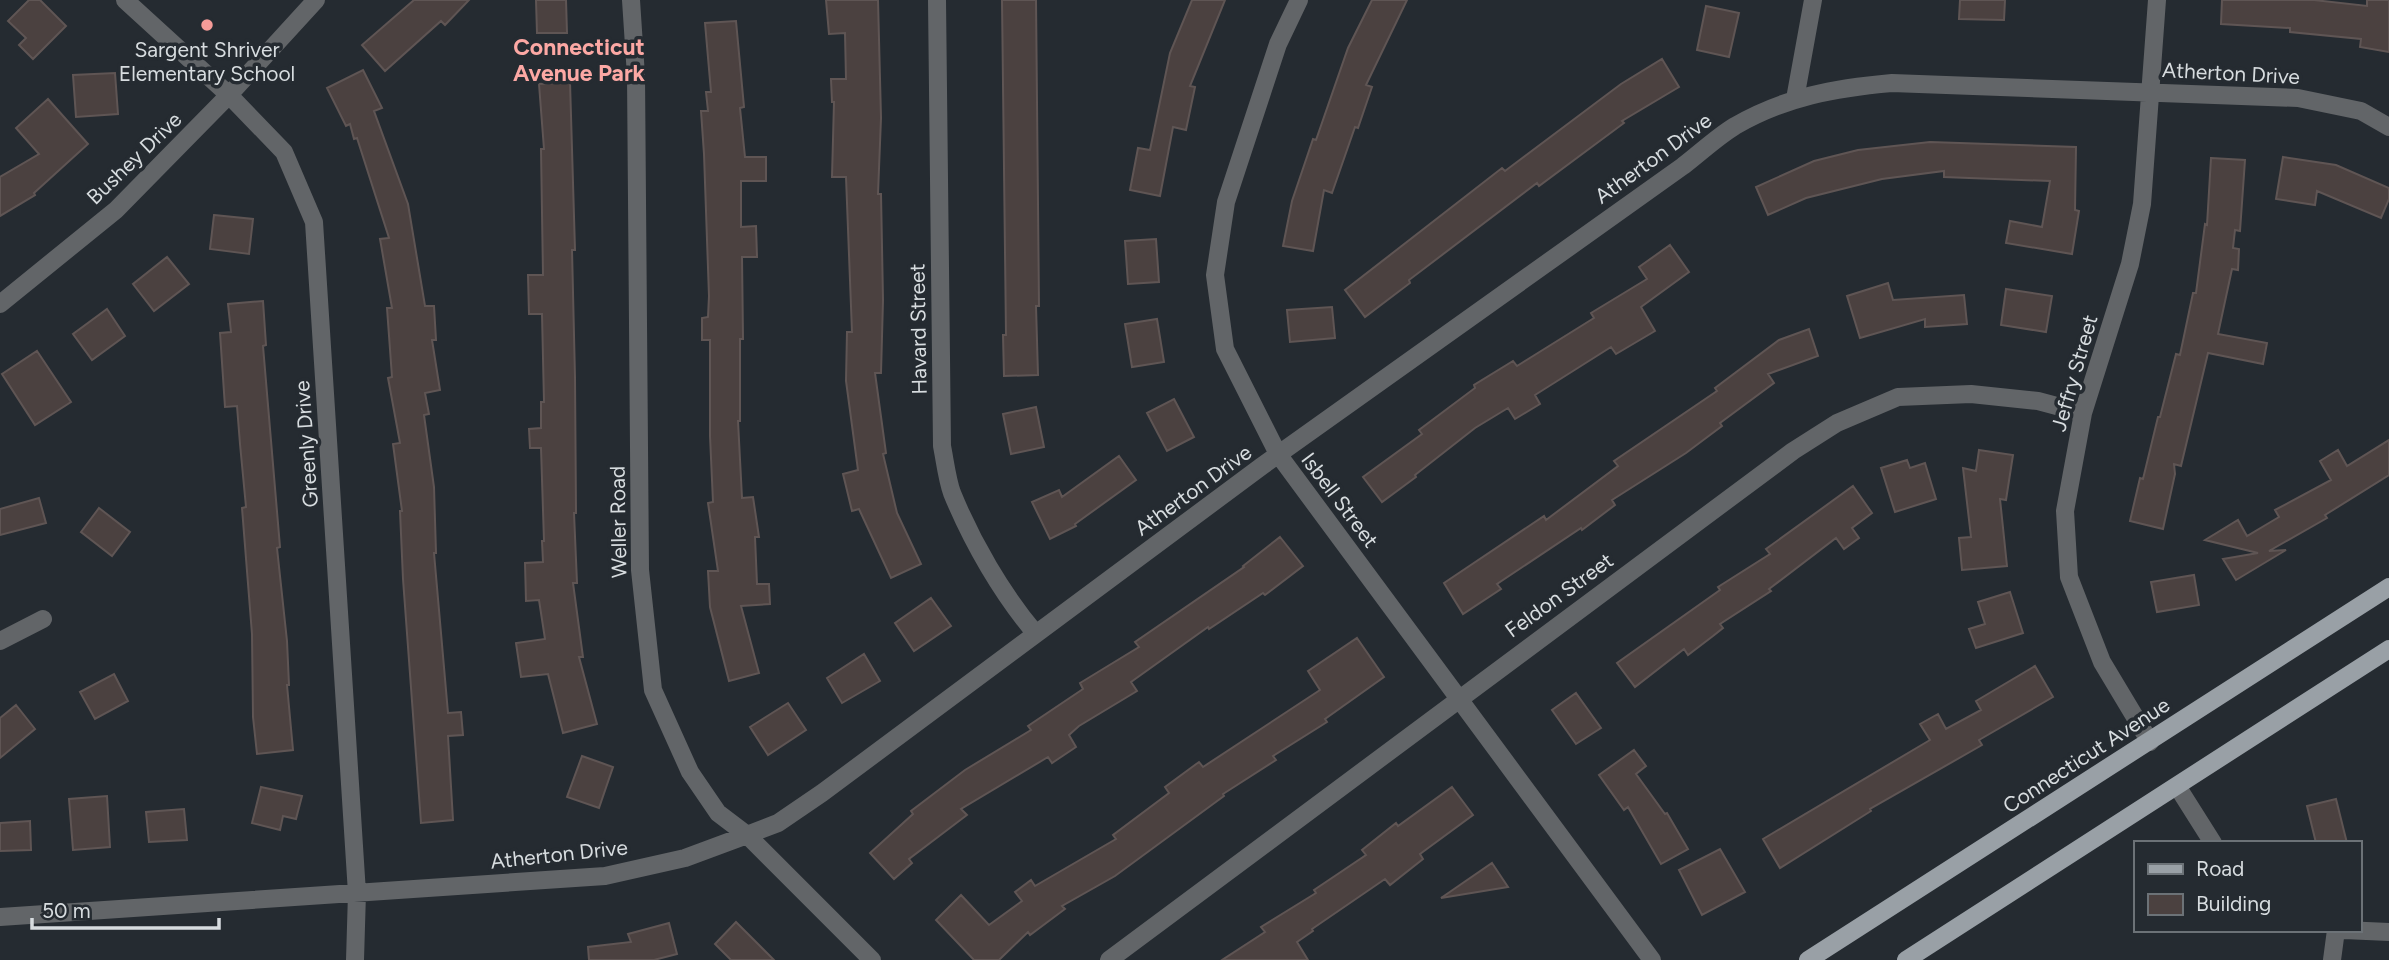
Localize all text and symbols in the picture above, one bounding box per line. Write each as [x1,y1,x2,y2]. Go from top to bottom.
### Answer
marker: Sargent Shriver Elementary School [199,17,215,33]
district label: Connecticut Avenue Park [513,33,646,87]
place label: Sargent Shriver Elementary School [119,37,295,86]
street label: Atherton Drive [2161,57,2301,89]
street label: Bushey Drive [81,107,187,209]
street label: Atherton Drive [1590,107,1716,209]
street label: Havard Street [904,263,932,395]
street label: Jeffry Street [2045,312,2103,434]
street label: Greenly Drive [289,380,323,508]
street label: Atherton Drive [1130,439,1256,541]
street label: Isbell Street [1296,448,1384,552]
street label: Weller Road [605,466,631,578]
street label: Feldon Street [1500,547,1618,643]
street label: Connecticut Avenue [1998,692,2174,818]
street label: Atherton Drive [489,834,629,874]
legend [2134,841,2361,932]
text: Road [2196,856,2244,881]
scale bar [32,886,219,930]
text: Building [2196,891,2271,916]
text: 50 m [42,898,91,923]

